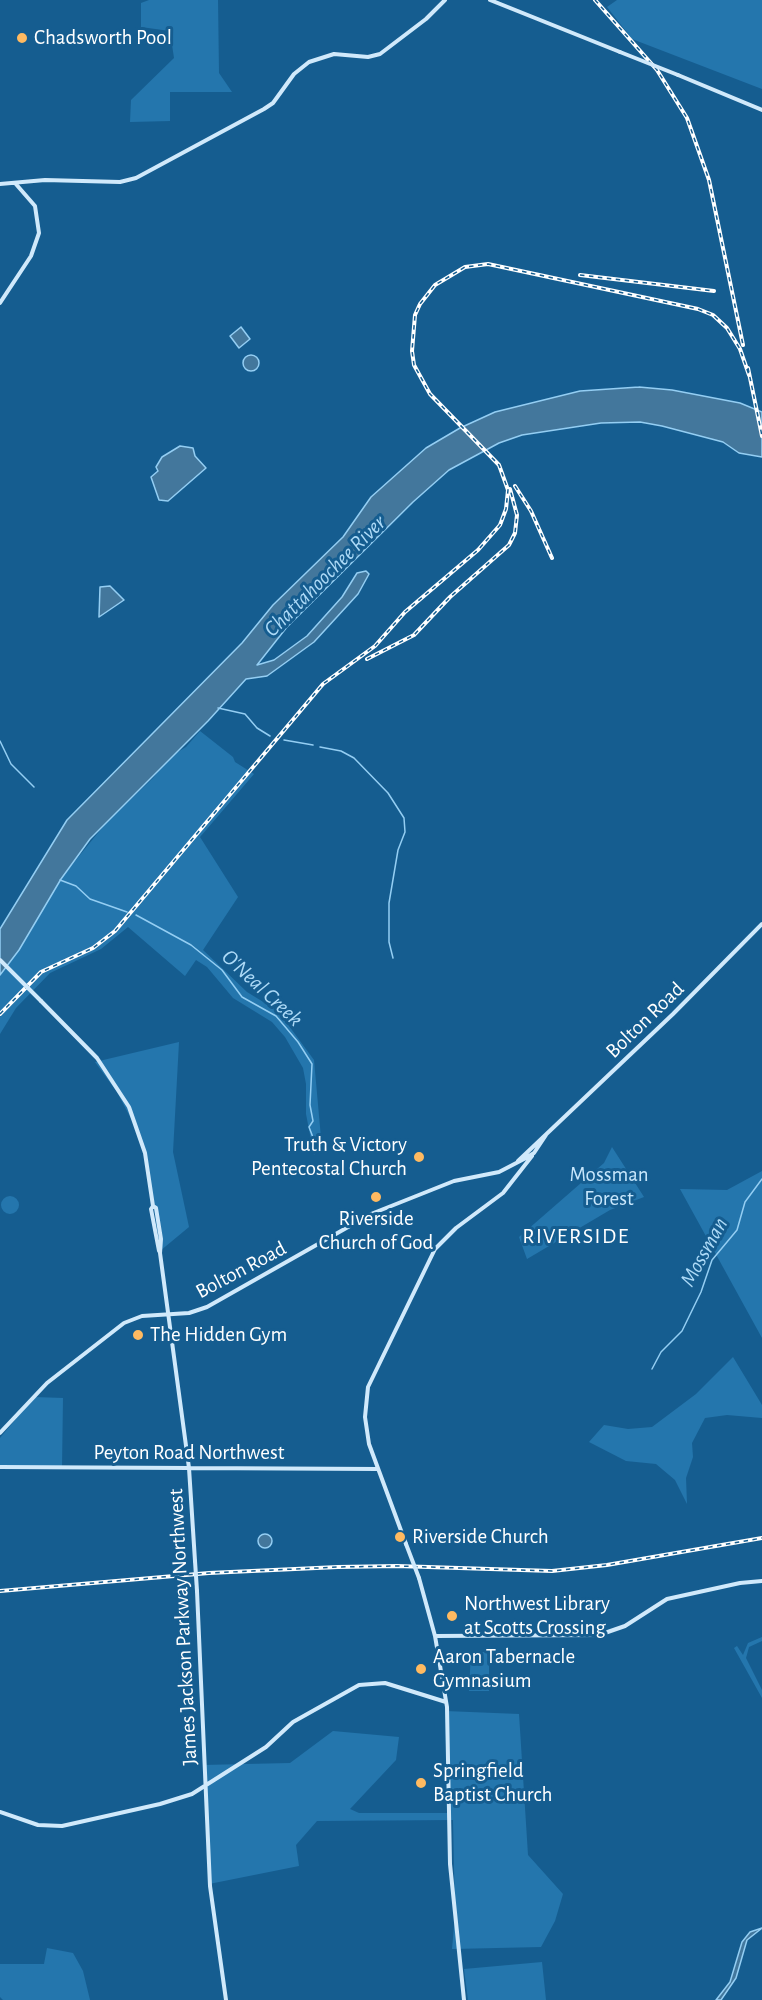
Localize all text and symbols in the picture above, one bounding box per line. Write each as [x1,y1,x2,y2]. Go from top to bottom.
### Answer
place label: Chadsworth Pool [34,25,172,51]
marker: Chadsworth Pool [15,31,29,45]
water label: Chattahoochee River [259,510,391,642]
water label: O'Neal Creek [216,944,308,1032]
street label: Bolton Road [601,977,689,1063]
place label: Truth & Victory Pentecostal Church [251,1132,407,1182]
marker: Truth & Victory Pentecostal Church [412,1150,426,1164]
park label: Mossman Forest [569,1162,649,1212]
marker: Riverside Church of God [369,1190,383,1204]
place label: Riverside Church of God [319,1206,433,1256]
water label: Mossman [674,1213,734,1291]
district label: RIVERSIDE [522,1223,630,1249]
street label: Bolton Road [191,1236,291,1304]
place label: The Hidden Gym [150,1322,287,1348]
marker: The Hidden Gym [131,1328,145,1342]
street label: Peyton Road Northwest [94,1440,284,1466]
street label: James Jackson Parkway Northwest [163,1488,203,1766]
place label: Riverside Church [412,1524,549,1550]
marker: Riverside Church [393,1530,407,1544]
place label: Northwest Library at Scotts Crossing [464,1591,610,1641]
marker: Northwest Library at Scotts Crossing [445,1609,459,1623]
place label: Aaron Tabernacle Gymnasium [433,1644,575,1694]
marker: Aaron Tabernacle Gymnasium [414,1662,428,1676]
place label: Springfield Baptist Church [433,1758,552,1808]
marker: Springfield Baptist Church [414,1776,428,1790]

